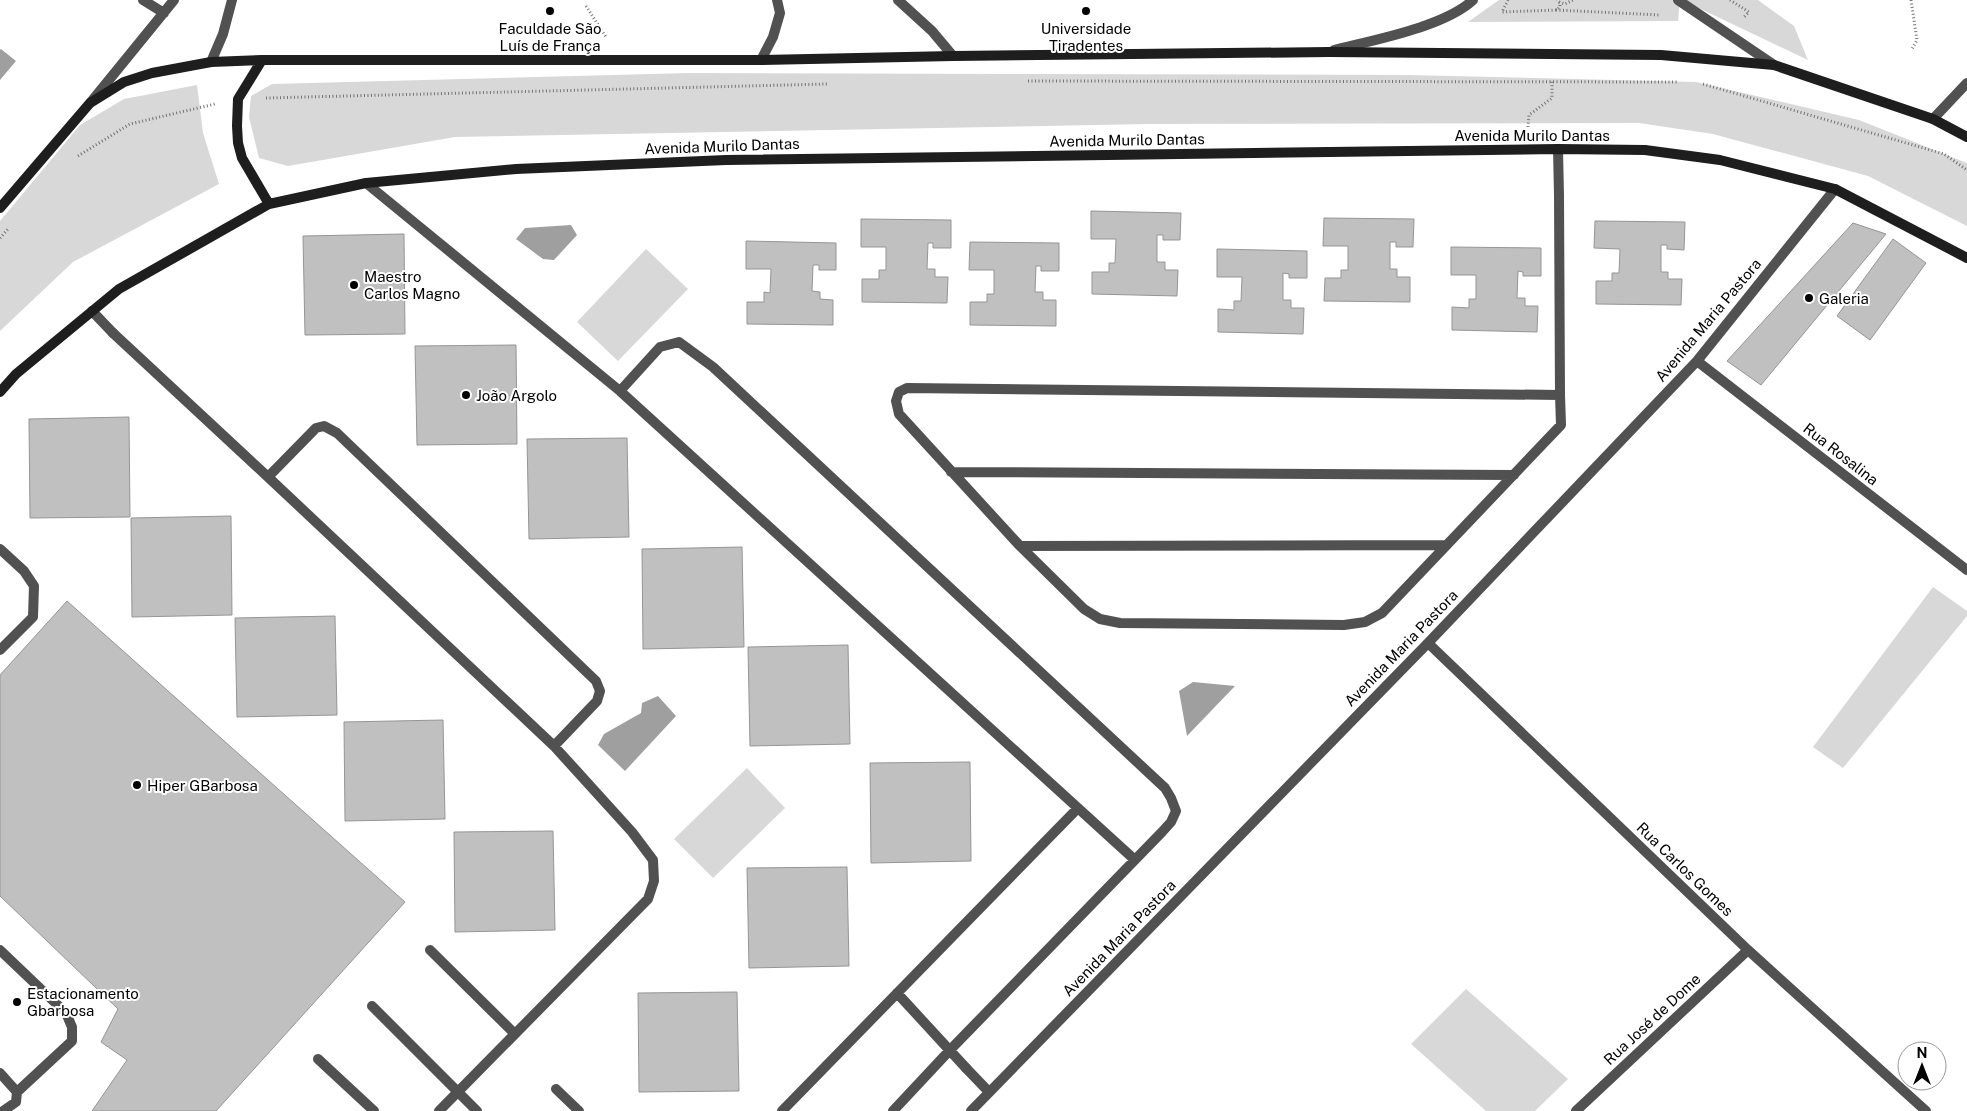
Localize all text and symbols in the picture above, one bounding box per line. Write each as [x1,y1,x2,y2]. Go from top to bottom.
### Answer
marker: Faculdade São Luís de França [544,5,556,17]
marker: Universidade Tiradentes [1080,5,1092,17]
place label: Faculdade São Luís de França [498,20,602,54]
place label: Universidade Tiradentes [1041,20,1131,54]
street label: Avenida Murilo Dantas [1454,127,1610,144]
street label: Avenida Murilo Dantas [1049,130,1205,150]
street label: Avenida Murilo Dantas [644,135,800,157]
street label: Avenida Maria Pastora [1652,255,1764,385]
place label: Maestro Carlos Magno [364,268,460,302]
marker: Maestro Carlos Magno [348,279,360,291]
place label: Galeria [1819,290,1869,307]
marker: Galeria [1803,292,1815,304]
place label: João Argolo [476,387,557,404]
marker: João Argolo [460,389,472,401]
street label: Rua Rosalina [1800,420,1882,488]
street label: Avenida Maria Pastora [1341,586,1461,710]
place label: Hiper GBarbosa [147,777,258,794]
marker: Hiper GBarbosa [131,779,143,791]
street label: Rua Carlos Gomes [1633,819,1737,919]
street label: Avenida Maria Pastora [1059,876,1179,1000]
street label: Rua José de Dome [1600,970,1704,1068]
place label: Estacionamento Gbarbosa [27,985,139,1019]
marker: Estacionamento Gbarbosa [11,996,23,1008]
north arrow [1897,1041,1947,1091]
text: N [1917,1045,1927,1061]

